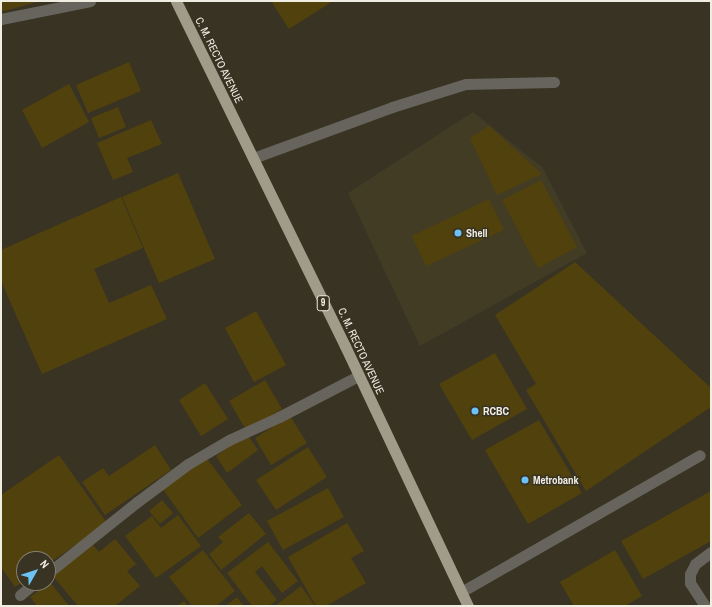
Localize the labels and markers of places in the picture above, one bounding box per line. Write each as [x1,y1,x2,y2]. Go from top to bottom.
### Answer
place label: Shell [466,226,488,240]
marker: Shell [453,228,463,238]
place label: RCBC [483,404,509,418]
marker: RCBC [470,406,480,416]
place label: Metrobank [533,473,579,487]
marker: Metrobank [520,475,530,485]

